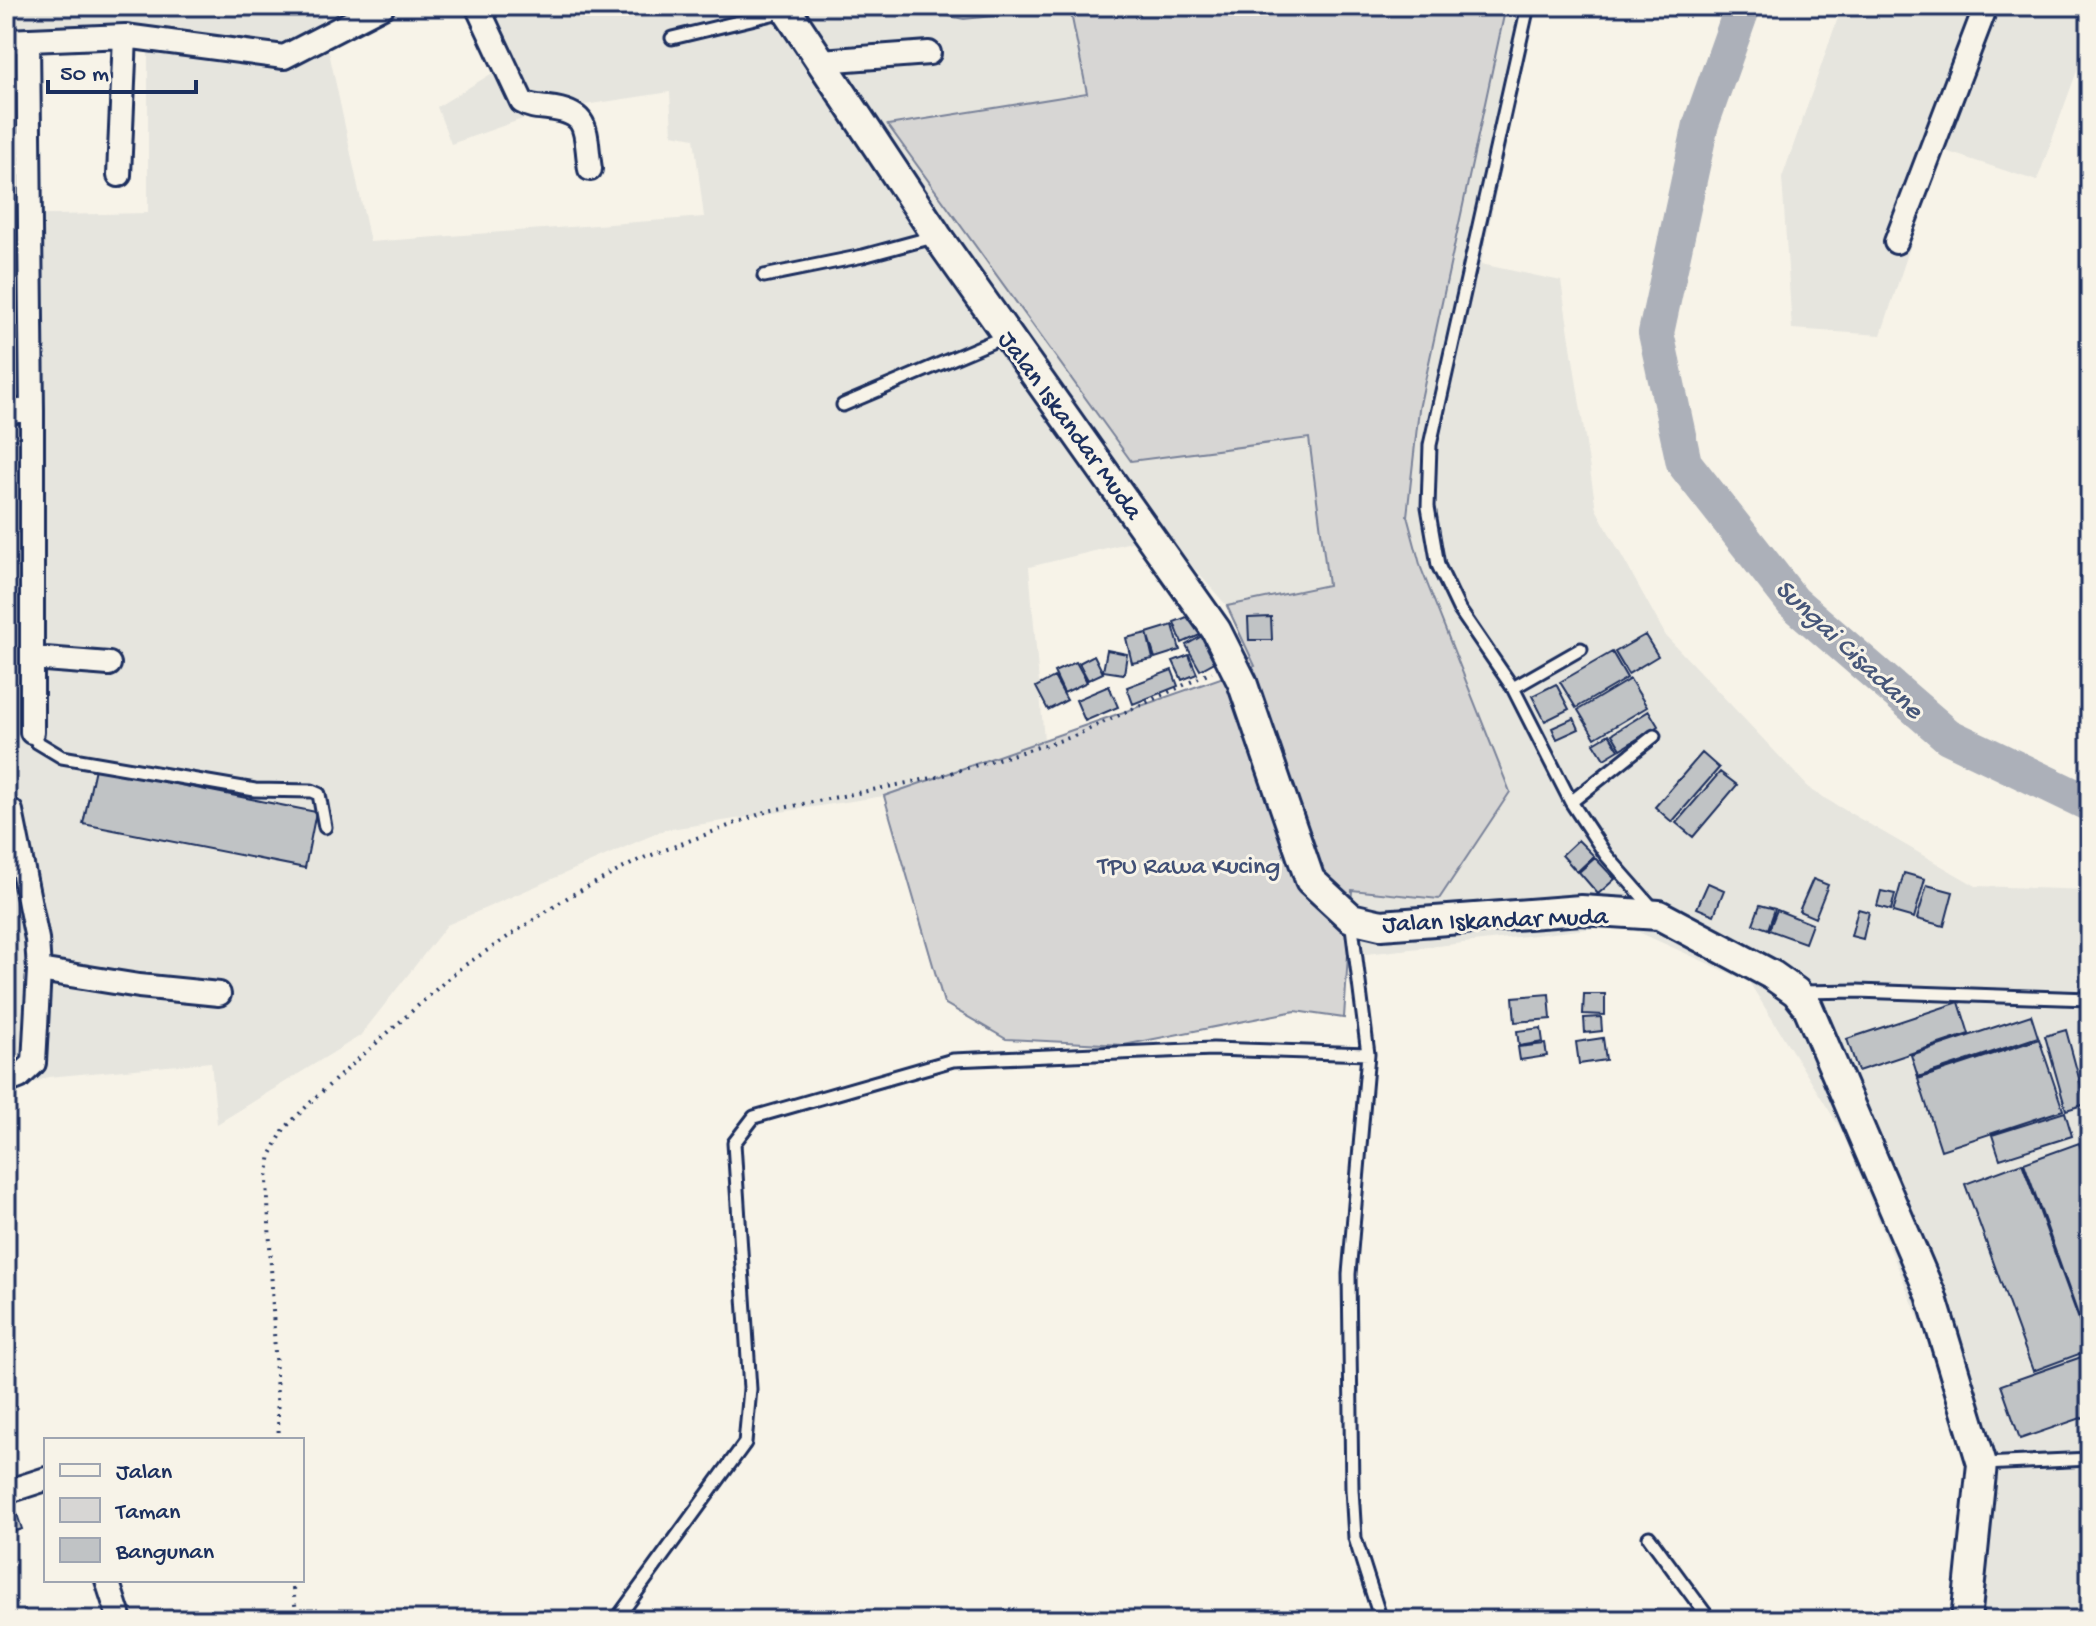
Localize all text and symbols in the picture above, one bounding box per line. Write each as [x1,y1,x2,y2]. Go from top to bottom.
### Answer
scale bar [48,44,196,94]
text: 50 m [60,61,109,90]
street label: Jalan Iskandar Muda [989,326,1148,528]
water label: Sungai Cisadane [1767,573,1930,728]
park label: TPU Rawa Kucing [1096,853,1280,884]
street label: Jalan Iskandar Muda [1382,903,1610,942]
legend [44,1438,304,1582]
text: Jalan [116,1459,173,1488]
text: Taman [114,1499,181,1528]
text: Bangunan [115,1539,215,1568]

